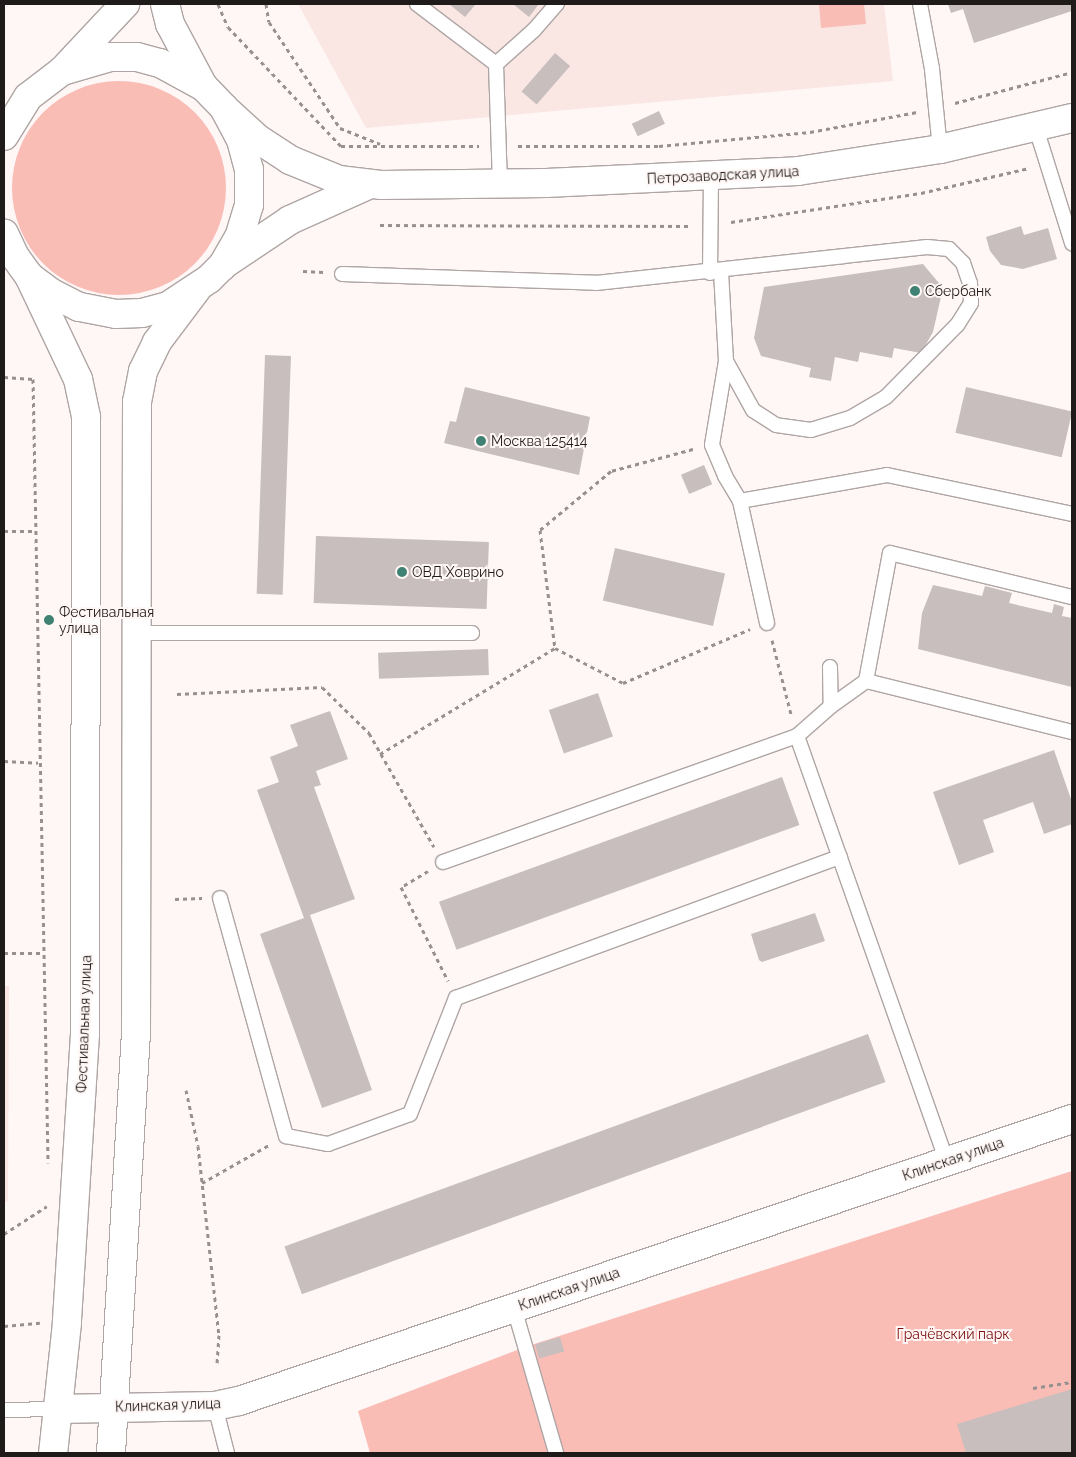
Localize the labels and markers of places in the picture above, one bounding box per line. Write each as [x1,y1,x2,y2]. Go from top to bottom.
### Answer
place label: Сбербанк [925,283,992,299]
marker: Сбербанк [909,285,921,297]
place label: Москва 125414 [491,433,587,449]
marker: Москва 125414 [475,435,487,447]
place label: ОВД Ховрино [412,564,504,580]
marker: ОВД Ховрино [396,566,408,578]
place label: Фестивальная улица [59,604,154,636]
marker: Фестивальная улица [43,614,55,626]

